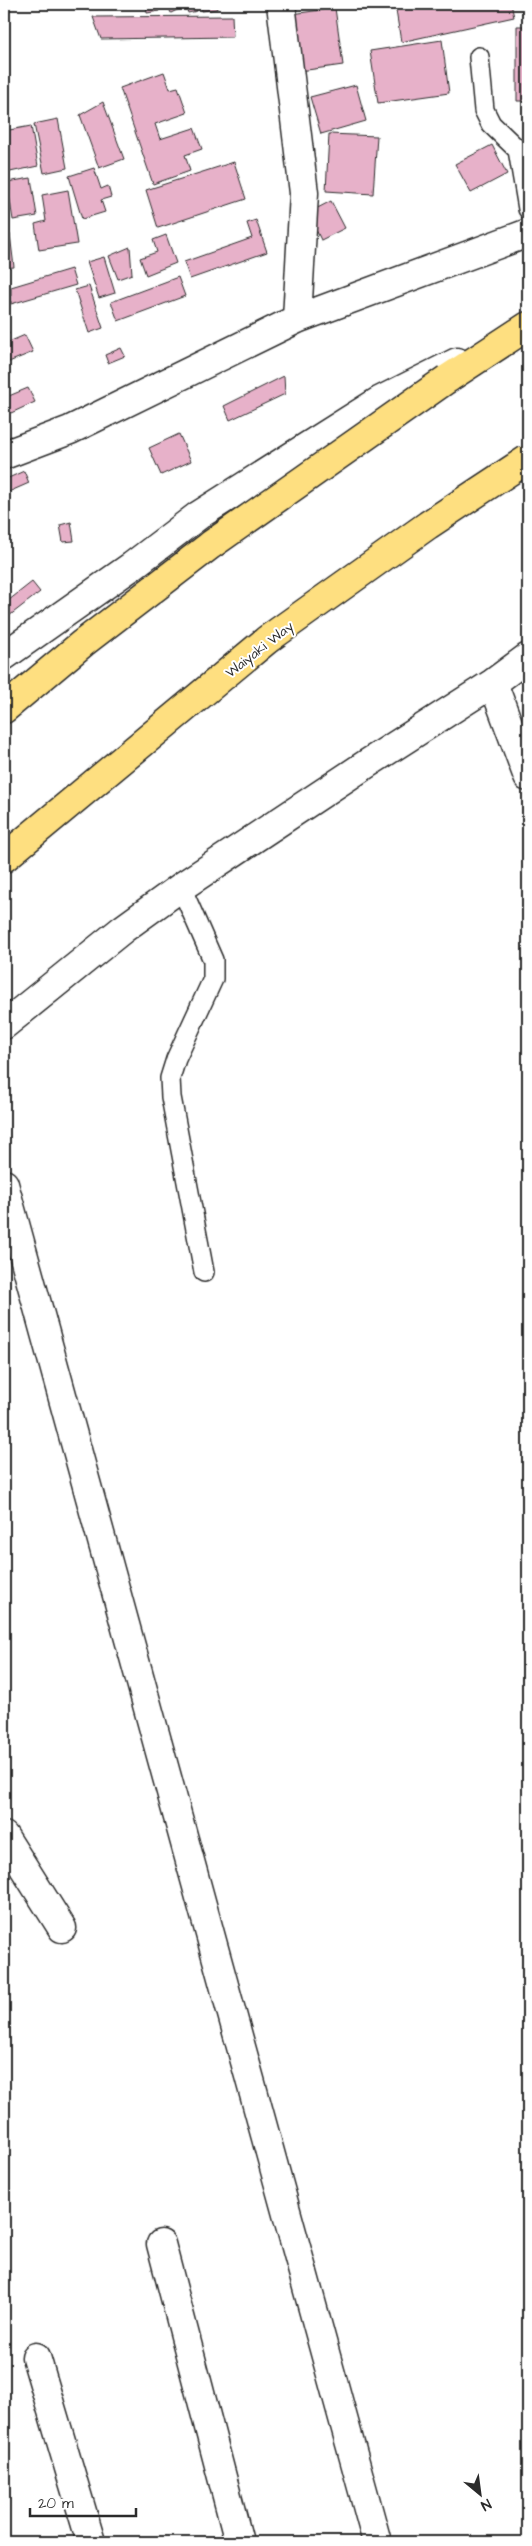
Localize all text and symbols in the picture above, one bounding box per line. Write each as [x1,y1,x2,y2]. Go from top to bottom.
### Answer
street label: Waiyaki Way [221,617,298,683]
north arrow [454,2468,504,2518]
scale bar [30,2486,136,2518]
text: 20 m [38,2493,74,2514]
text: N [477,2494,495,2515]

